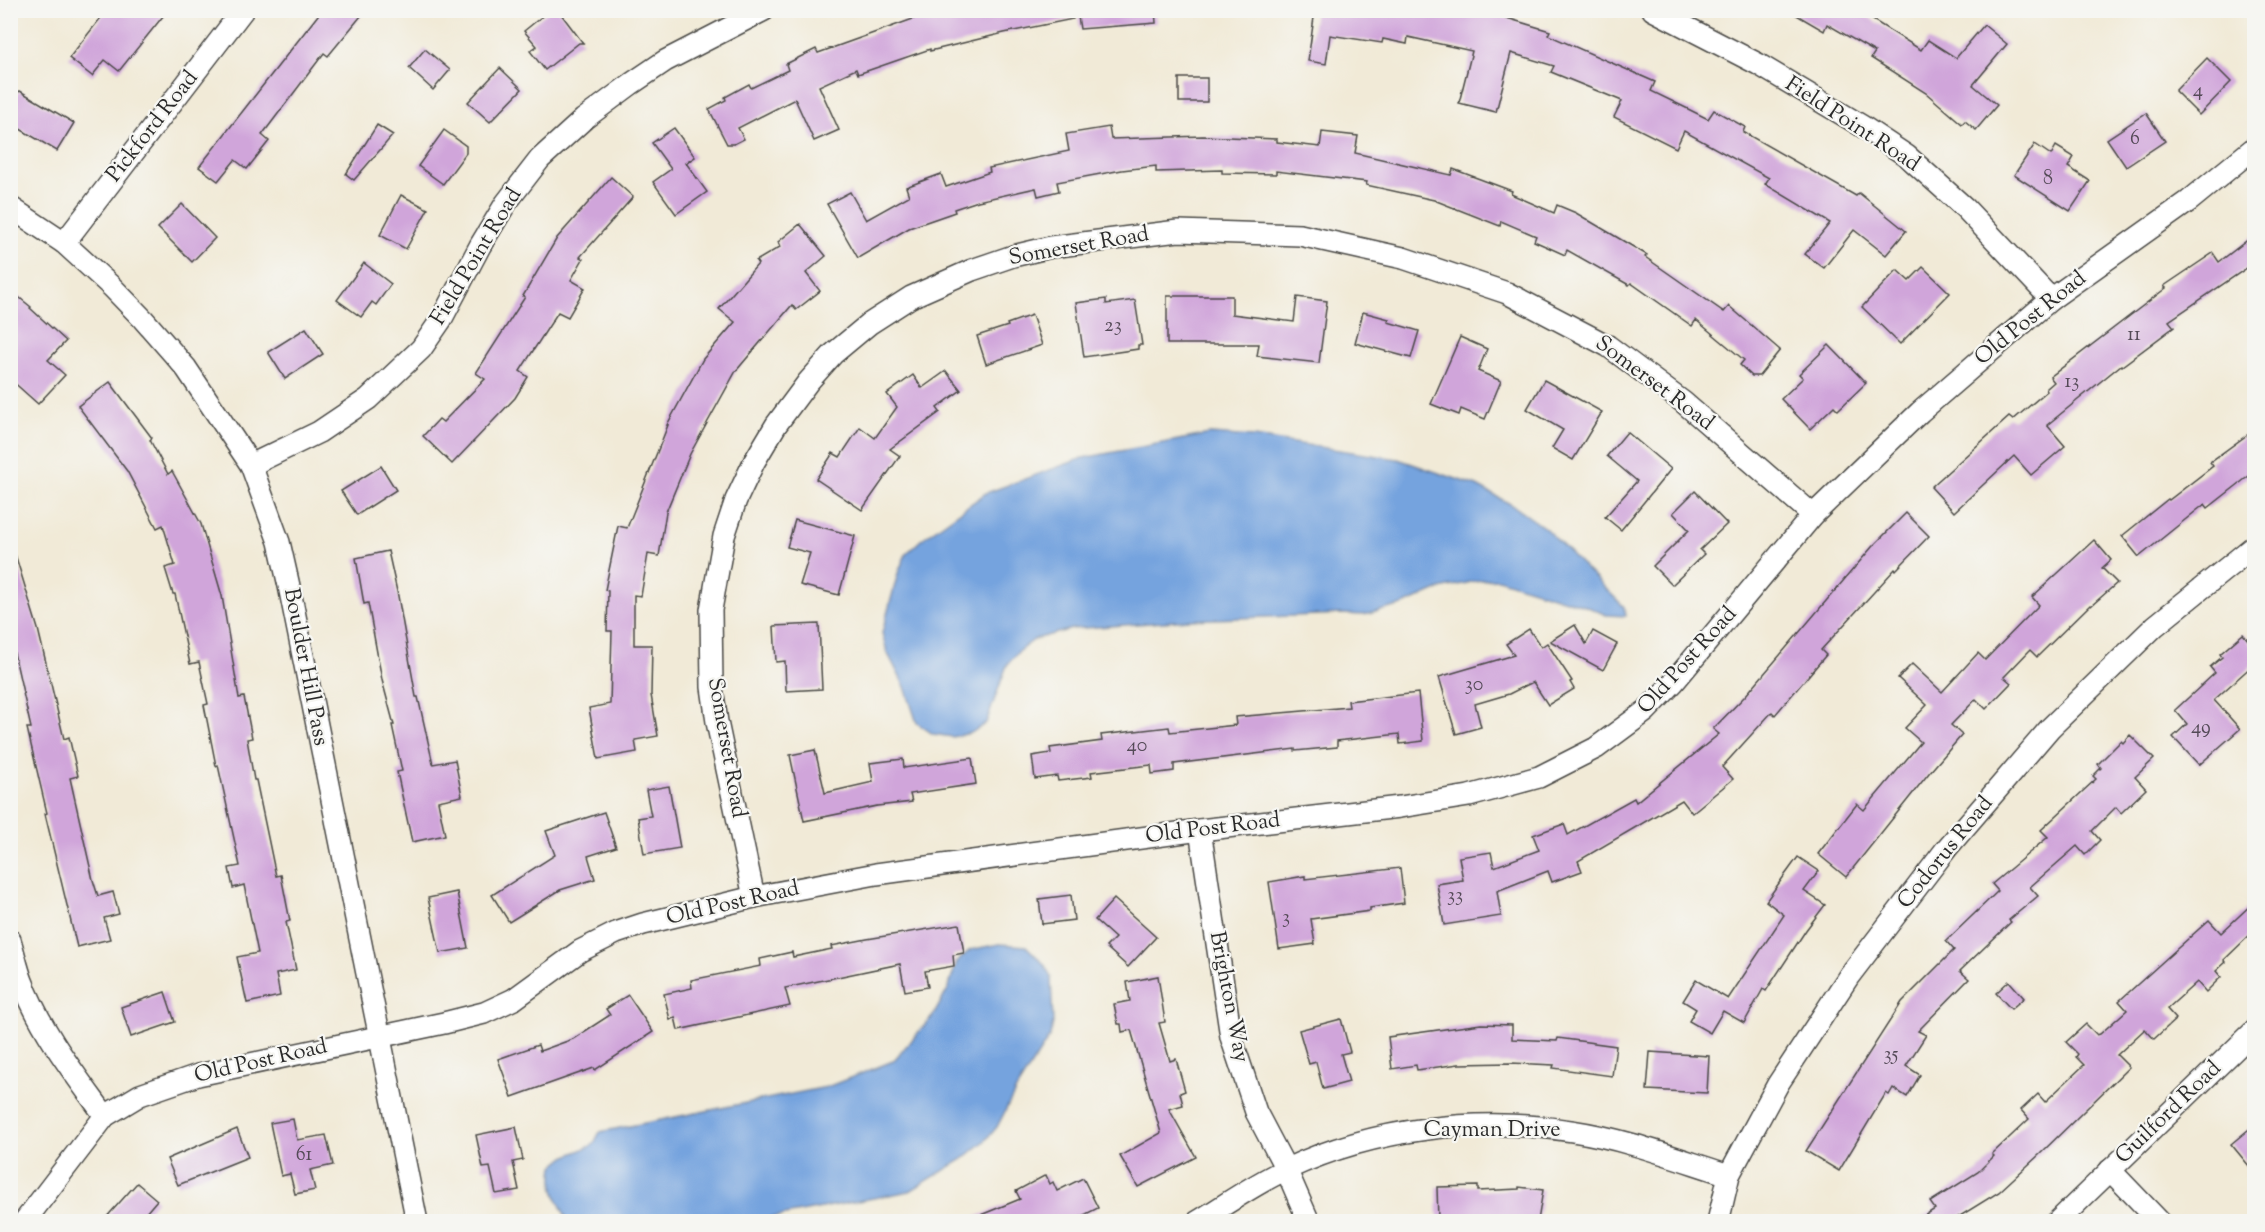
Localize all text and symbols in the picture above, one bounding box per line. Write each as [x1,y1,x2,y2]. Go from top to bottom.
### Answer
street label: Pickford Road [99,64,207,190]
street label: Field Point Road [1778,69,1926,181]
house number: 4 [2193,77,2203,106]
house number: 6 [2130,125,2140,154]
house number: 8 [2043,165,2053,194]
street label: Field Point Road [423,182,531,332]
street label: Somerset Road [1006,219,1152,275]
street label: Old Post Road [1968,264,2094,374]
house number: 23 [1104,312,1122,341]
house number: 11 [2127,321,2141,350]
street label: Somerset Road [1588,328,1720,440]
house number: 13 [2065,368,2079,397]
street label: Boulder Hill Pass [274,585,336,749]
street label: Old Post Road [1631,600,1745,722]
house number: 30 [1465,671,1483,700]
street label: Somerset Road [698,675,754,821]
house number: 49 [2191,714,2211,743]
house number: 40 [1127,732,1147,761]
street label: Codorus Road [1890,790,2002,916]
street label: Old Post Road [1144,805,1282,853]
street label: Old Post Road [663,873,803,935]
house number: 33 [1447,882,1463,911]
house number: 3 [1282,904,1290,933]
street label: Brighton Way [1200,929,1256,1065]
street label: Old Post Road [191,1031,331,1093]
house number: 35 [1884,1041,1899,1070]
street label: Guilford Road [2109,1054,2229,1172]
street label: Cayman Drive [1423,1115,1561,1147]
house number: 61 [296,1141,312,1170]

